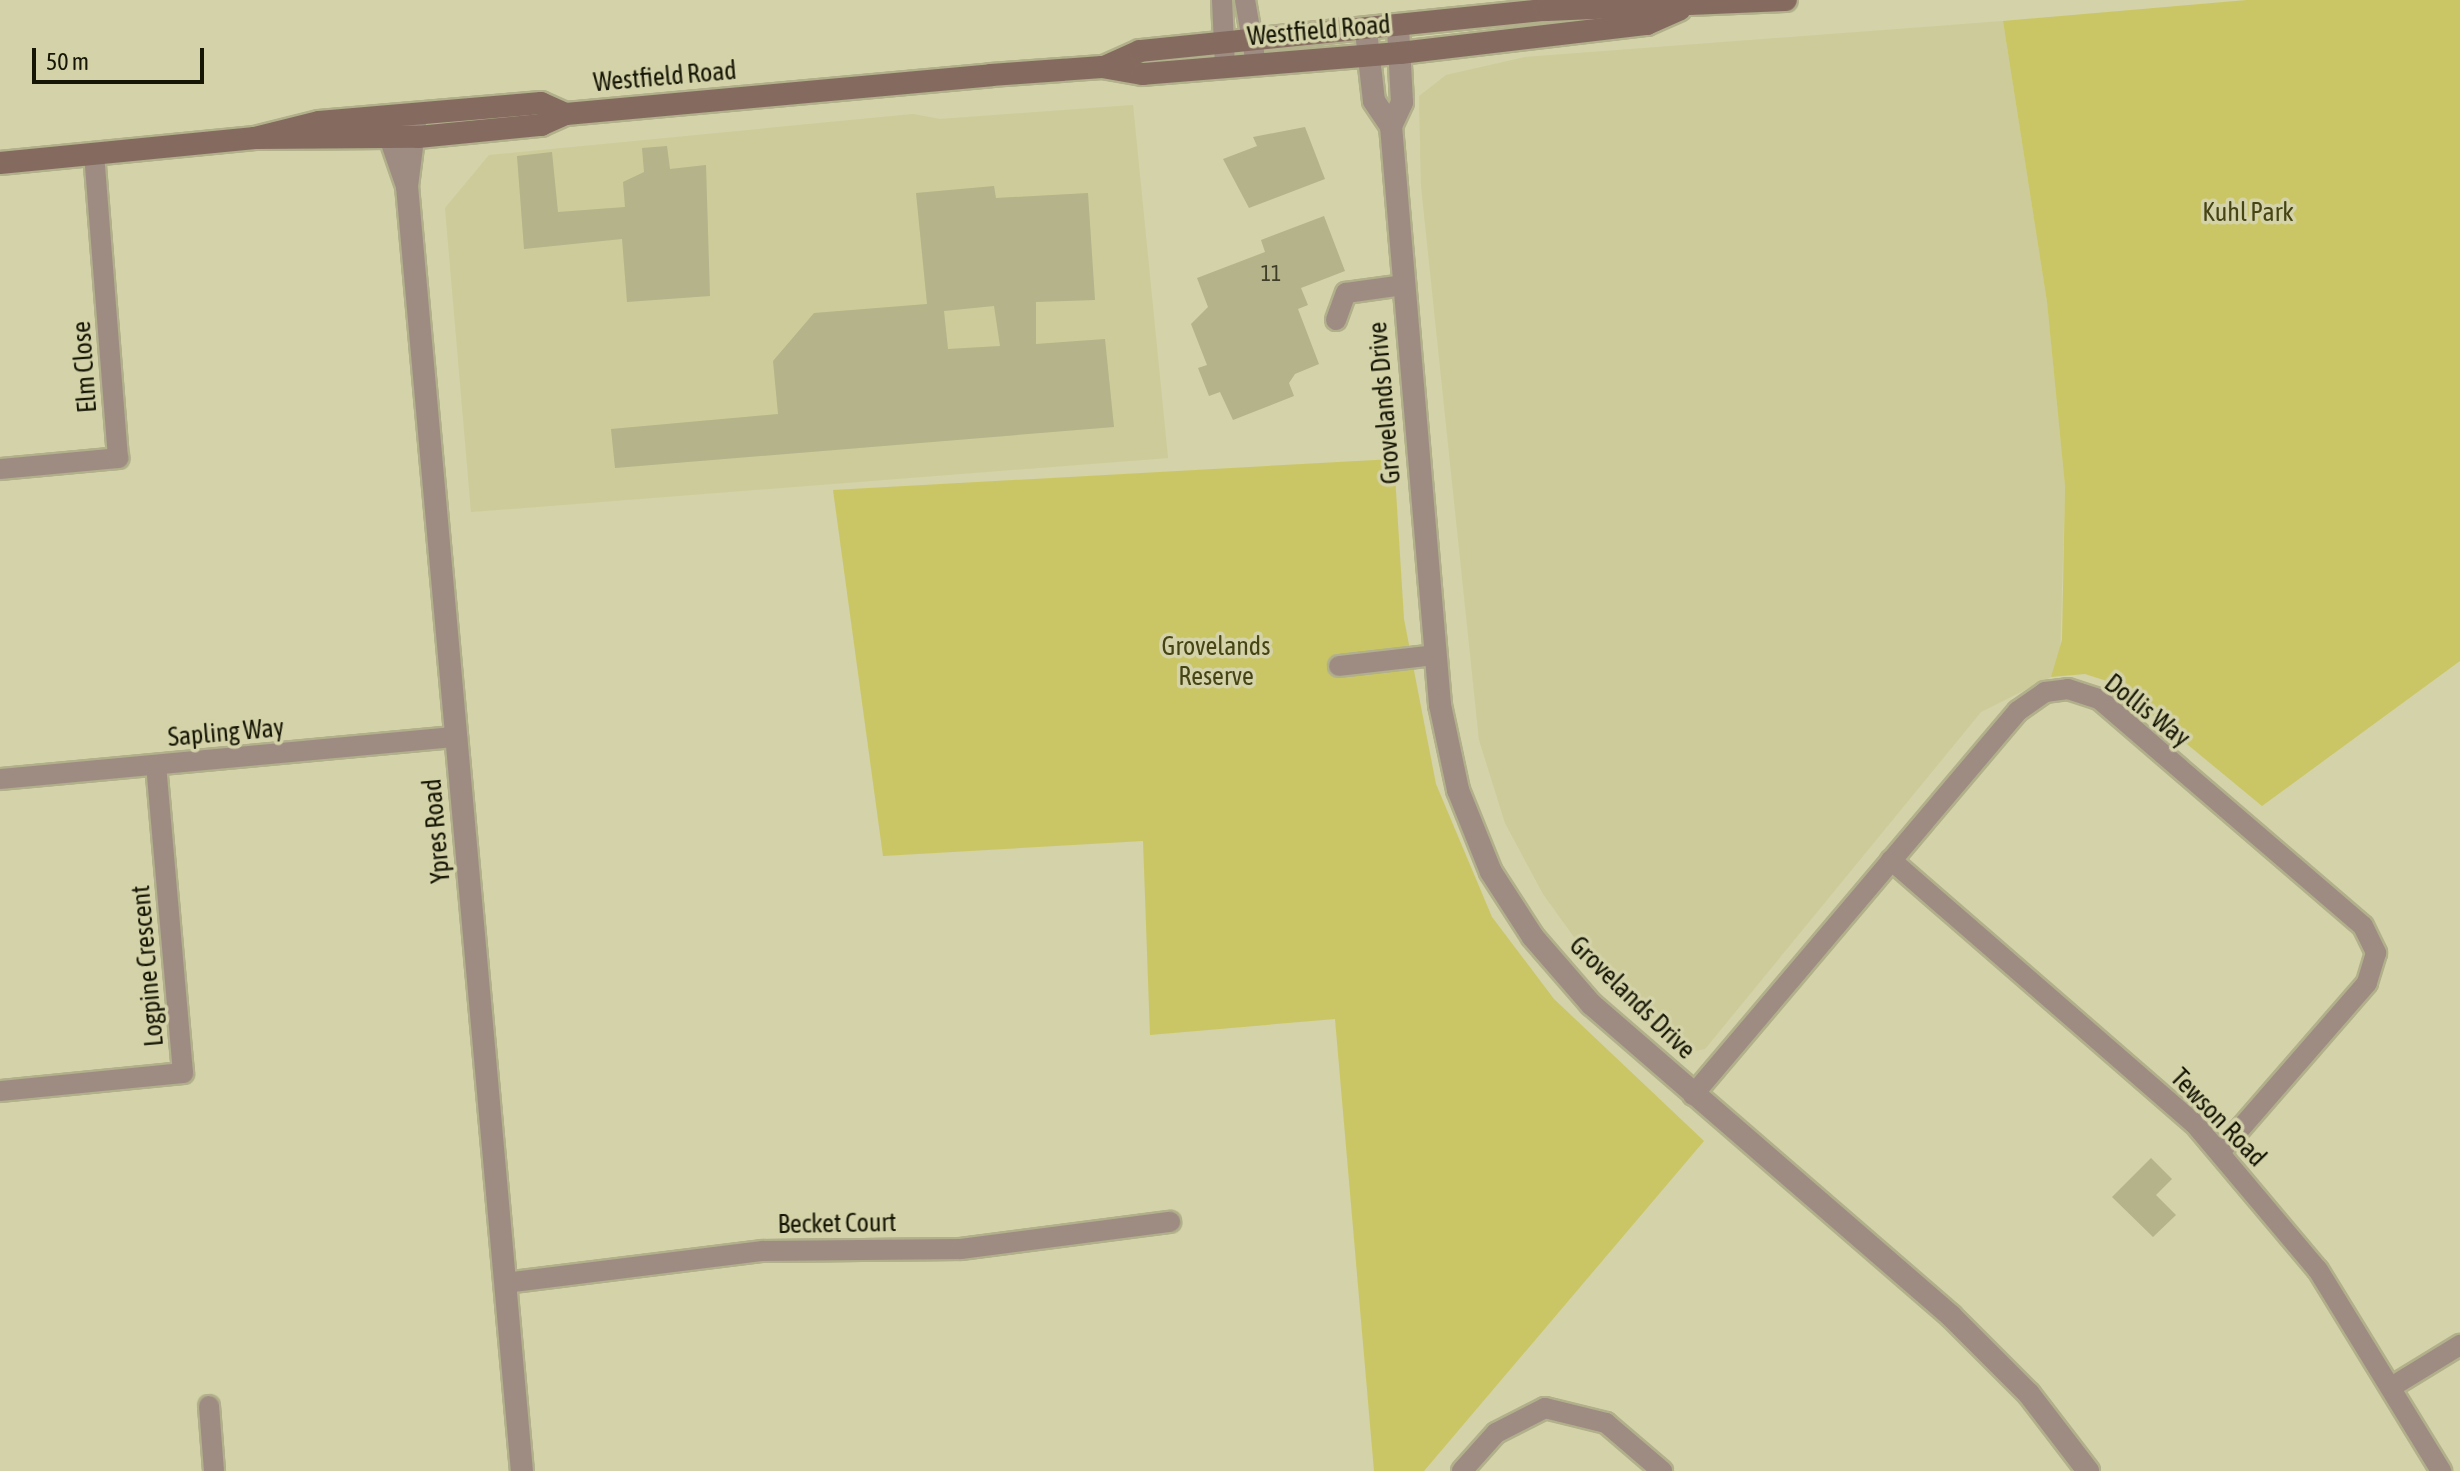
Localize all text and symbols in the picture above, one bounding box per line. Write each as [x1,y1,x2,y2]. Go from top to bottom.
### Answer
street label: Westfield Road [1246,9,1392,53]
scale bar [36,32,208,82]
text: 50 m [46,48,89,75]
street label: Westfield Road [592,55,738,99]
park label: Kuhl Park [2202,197,2294,229]
house number: 11 [1261,261,1281,287]
street label: Elm Close [66,320,104,414]
street label: Grovelands Drive [1362,321,1408,485]
park label: Grovelands Reserve [1162,631,1270,692]
street label: Dollis Way [2098,668,2196,754]
street label: Sapling Way [167,712,285,754]
street label: Ypres Road [417,777,457,885]
street label: Logpine Crescent [125,884,171,1048]
street label: Grovelands Drive [1563,930,1701,1066]
street label: Tewson Road [2164,1063,2272,1173]
street label: Becket Court [777,1207,897,1241]

